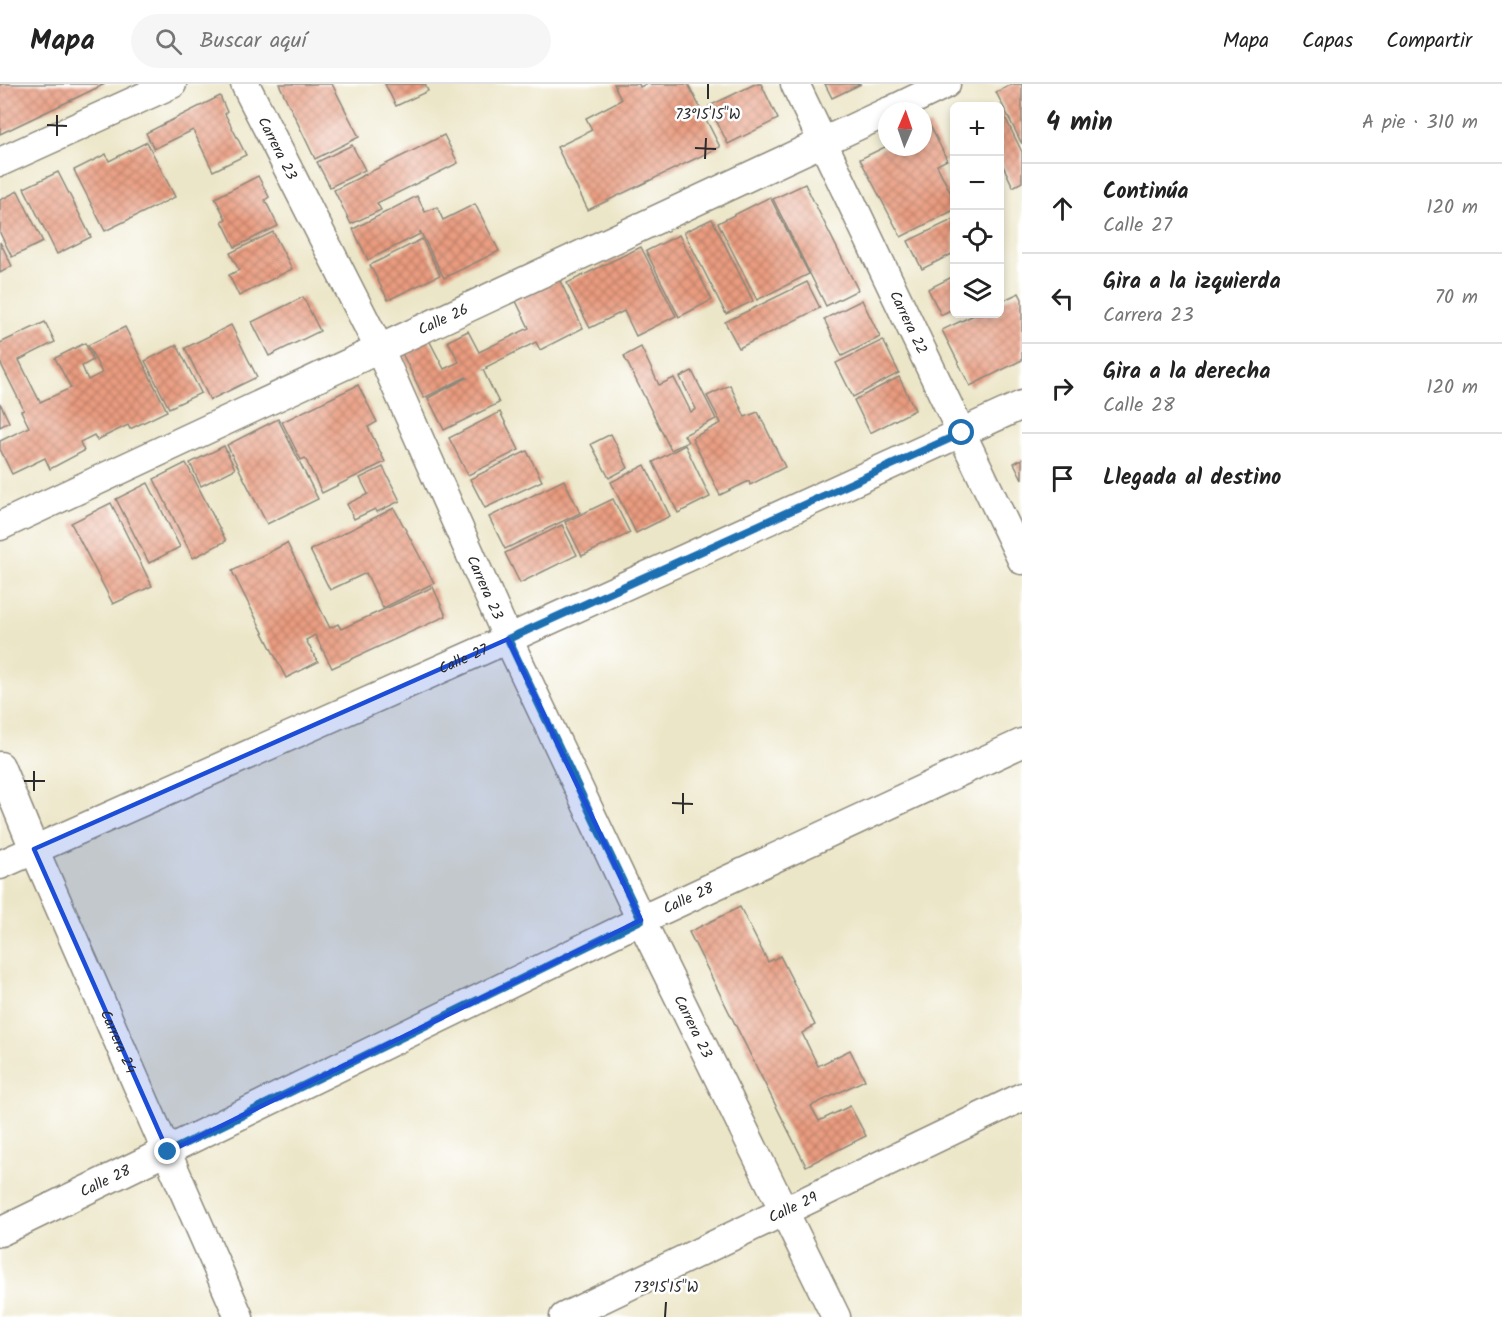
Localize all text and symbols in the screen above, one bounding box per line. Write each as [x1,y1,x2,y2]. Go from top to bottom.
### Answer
search box [131,14,551,68]
text: Mapa [30,19,95,64]
text: Buscar aquí [200,24,307,59]
icon: search [152,25,185,58]
text: Mapa [1223,25,1269,58]
text: Capas [1302,25,1353,58]
text: Compartir [1386,25,1472,58]
north arrow [878,102,932,156]
map controls [950,102,1004,318]
button: + [950,102,1004,156]
text: 4 min [1046,102,1113,144]
text: 73°15'15"W [676,103,741,127]
text: A pie · 310 m [1362,107,1478,139]
street label: Carrera 23 [251,113,303,185]
button: − [950,156,1004,210]
text: Continúa [1103,175,1188,210]
icon: ahead [1046,192,1079,225]
text: 120 m [1426,192,1478,224]
button: locate [950,210,1004,264]
text: Calle 27 [1103,210,1172,242]
button: layers [950,264,1004,318]
text: Gira a la izquierda [1103,265,1281,300]
icon: left [1046,282,1079,315]
text: 70 m [1435,282,1478,314]
street label: Carrera 22 [882,287,933,359]
street label: Calle 26 [414,298,473,342]
text: Carrera 23 [1103,300,1194,332]
text: Gira a la derecha [1103,355,1270,390]
icon: right [1046,372,1079,405]
text: 120 m [1426,372,1478,404]
text: Calle 28 [1103,390,1175,422]
route start [948,419,974,445]
text: Llegada al destino [1103,461,1281,496]
icon: arrive [1046,462,1079,495]
street label: Carrera 23 [459,552,509,624]
street label: Calle 27 [435,638,493,681]
street label: Calle 28 [659,876,719,921]
street label: Carrera 23 [667,991,718,1063]
street label: Carrera 24 [93,1006,142,1078]
route end [154,1138,180,1164]
street label: Calle 28 [76,1159,136,1204]
street label: Calle 29 [765,1186,823,1230]
text: 73°15'15"W [634,1276,699,1300]

